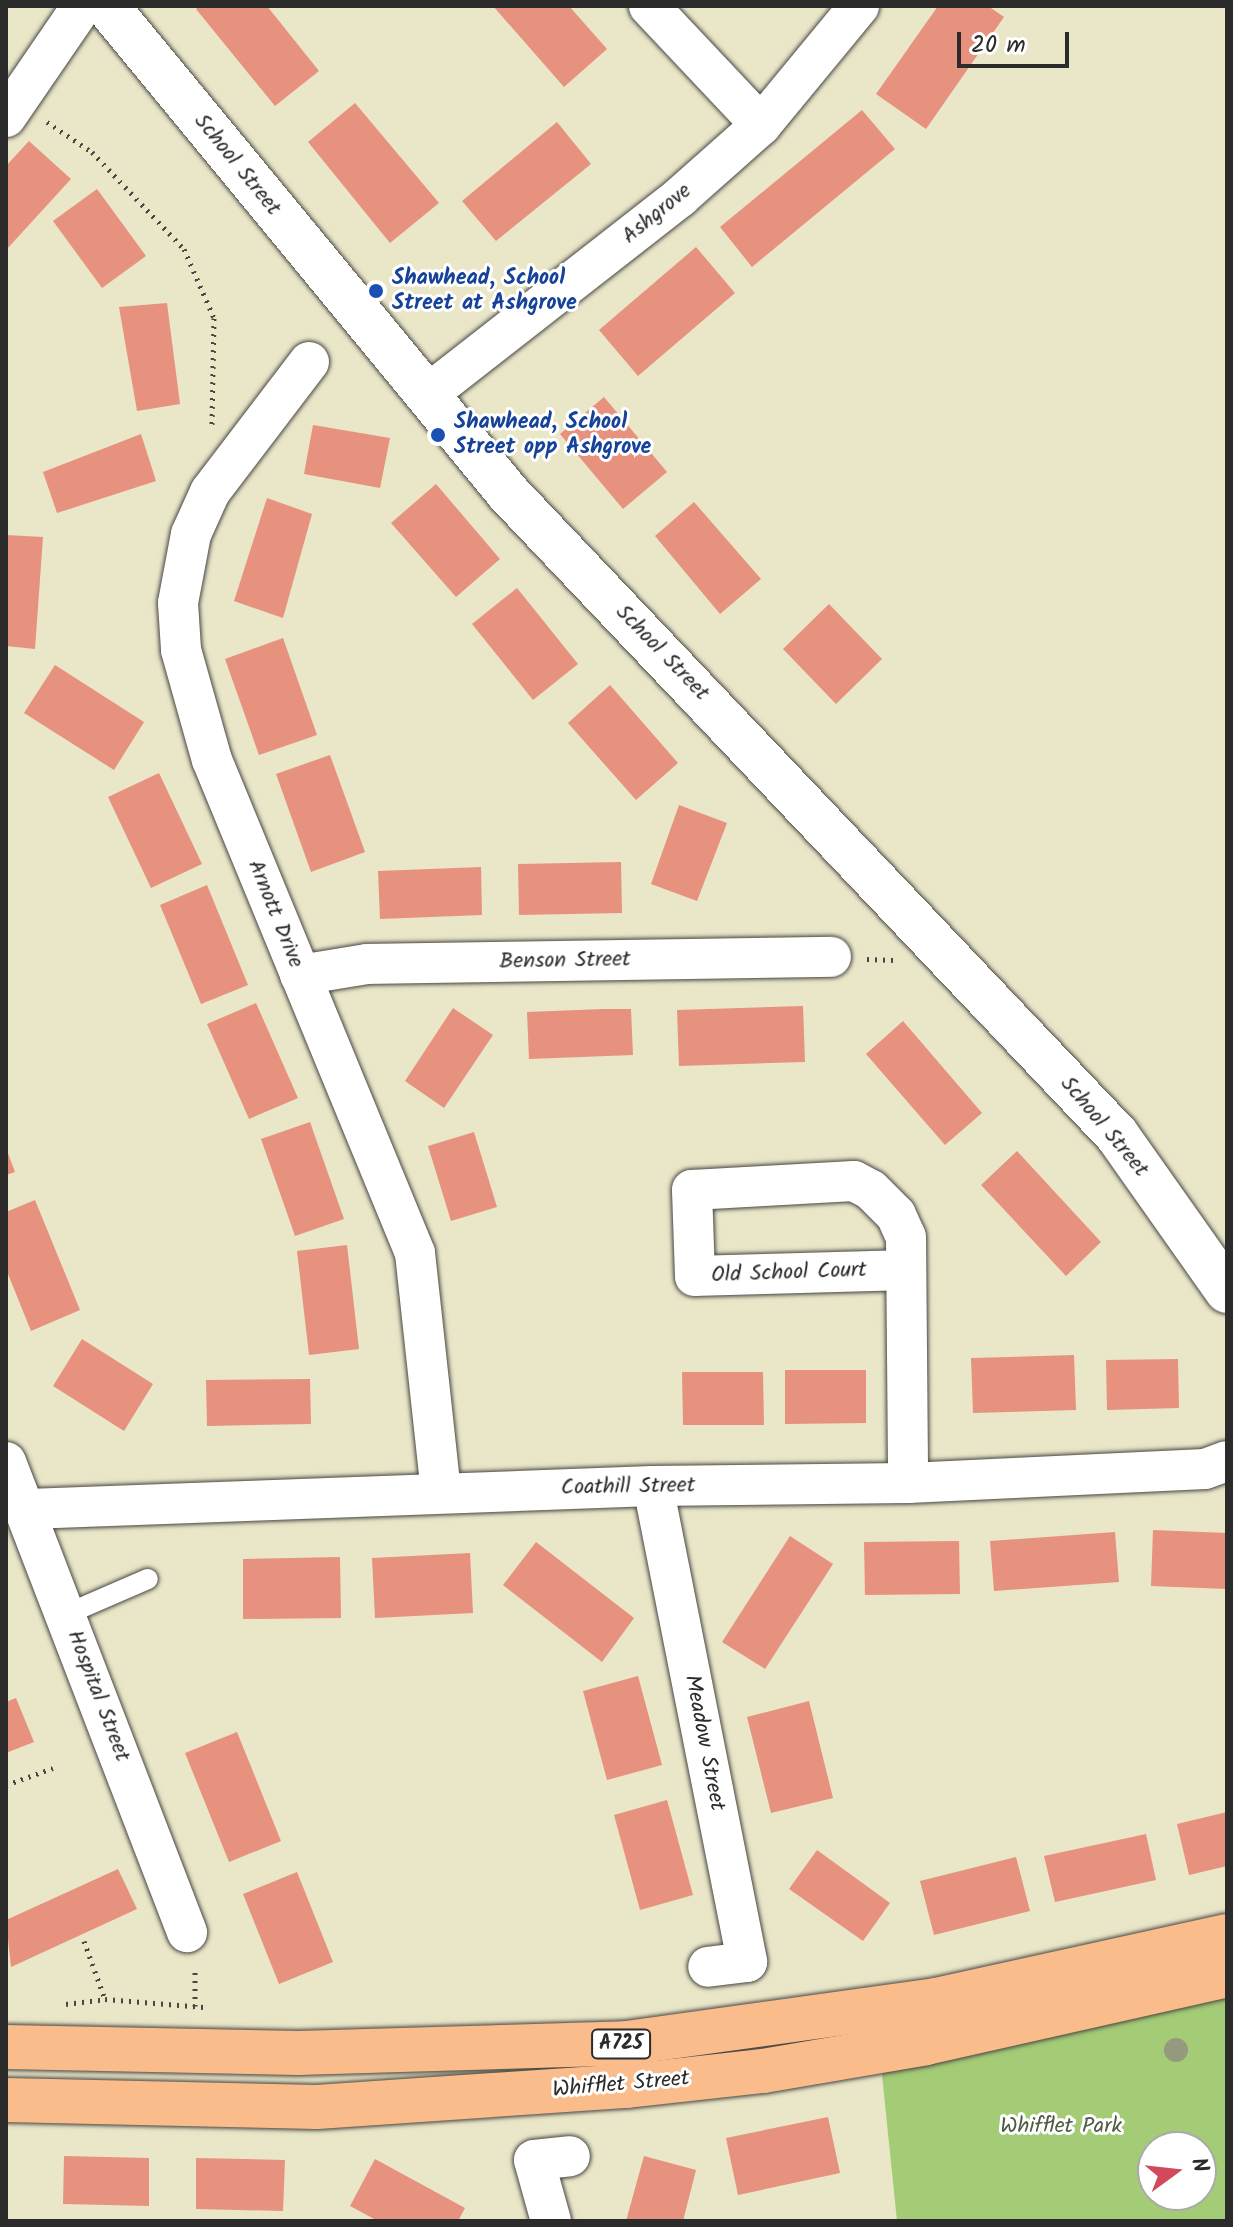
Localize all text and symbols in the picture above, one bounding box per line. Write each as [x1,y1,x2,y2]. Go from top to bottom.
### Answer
scale bar [961,16,1073,66]
text: 20 m [971,26,1026,65]
street label: School Street [188,109,286,221]
street label: Ashgrove [617,178,697,250]
place label: Shawhead, School Street at Ashgrove [392,265,577,316]
marker: Shawhead, School Street at Ashgrove [367,282,385,300]
place label: Shawhead, School Street opp Ashgrove [454,409,651,460]
marker: Shawhead, School Street opp Ashgrove [429,426,447,444]
street label: School Street [610,600,714,706]
street label: Arnott Drive [241,856,309,972]
street label: Benson Street [499,947,631,975]
street label: School Street [1054,1071,1154,1183]
street label: Old School Court [711,1257,867,1289]
street label: Coathill Street [561,1473,695,1501]
street label: Hospital Street [61,1627,135,1765]
street label: Meadow Street [678,1673,730,1813]
road number: A725 [591,2028,651,2060]
street label: Whifflet Street [551,2066,691,2104]
park label: Whifflet Park [1000,2114,1122,2140]
north arrow [1137,2131,1217,2211]
text: N [1180,2154,1217,2176]

